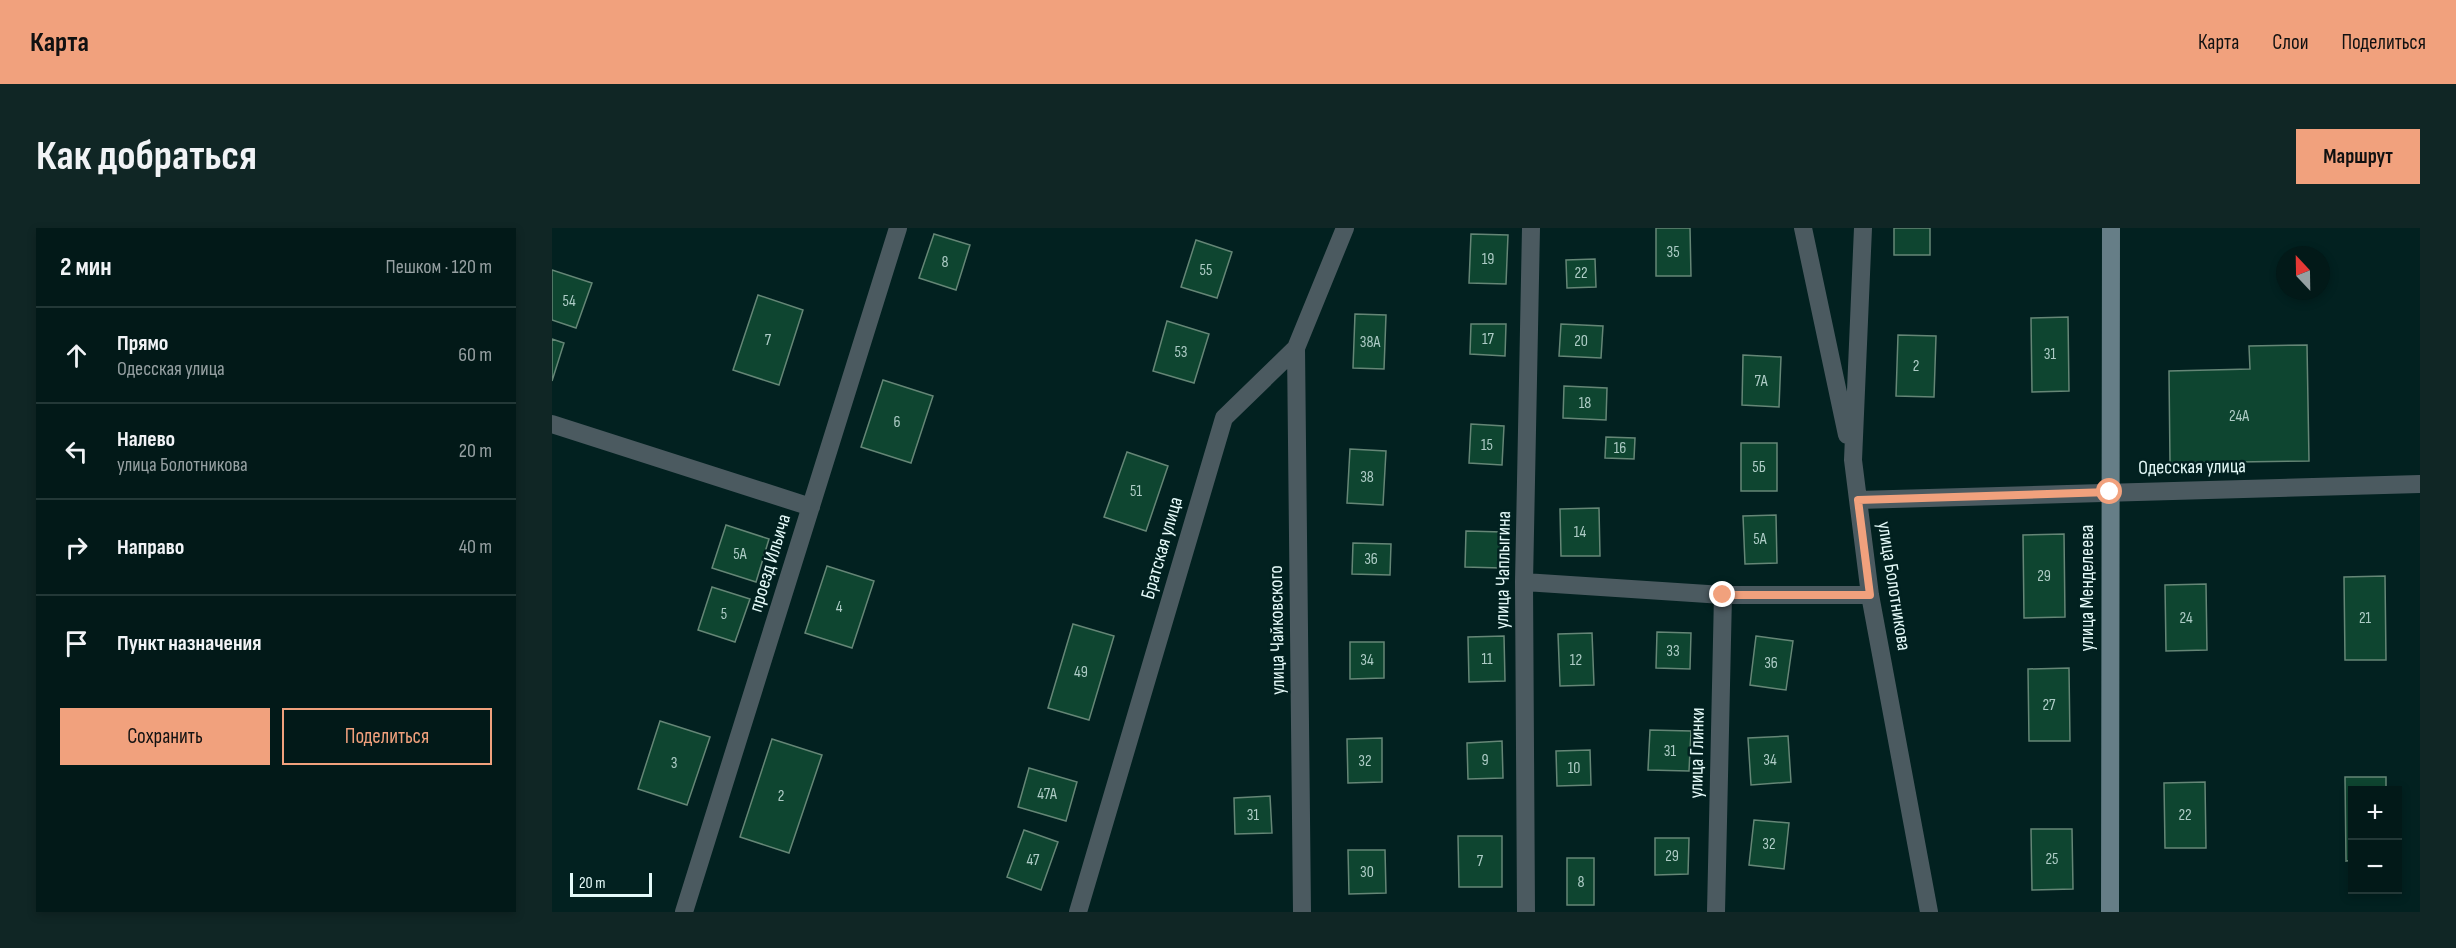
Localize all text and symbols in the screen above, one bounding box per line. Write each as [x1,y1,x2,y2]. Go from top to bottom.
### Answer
text: Карта [30,26,89,59]
text: Карта [2198,30,2239,55]
text: Слои [2272,30,2308,55]
text: Поделиться [2341,30,2426,55]
button: Маршрут [2296,129,2420,184]
text: Как добраться [36,131,257,182]
house number: 35 [1666,243,1680,262]
north arrow [2276,246,2330,300]
house number: 19 [1482,250,1494,269]
text: 2 мин [60,252,112,283]
house number: 8 [941,253,949,272]
text: Пешком · 120 m [386,255,492,279]
house number: 55 [1200,261,1212,280]
house number: 22 [1574,264,1588,283]
house number: 54 [562,292,576,311]
text: Прямо [117,330,168,357]
house number: 17 [1482,330,1495,349]
house number: 7 [765,331,772,350]
house number: 20 [1574,332,1588,351]
house number: 38А [1360,333,1380,352]
icon: ahead [60,339,93,372]
text: 60 m [458,343,492,367]
house number: 53 [1174,343,1188,362]
house number: 31 [2044,345,2057,364]
text: Одесская улица [117,357,225,381]
house number: 2 [1913,357,1919,376]
house number: 7А [1755,372,1768,391]
house number: 18 [1579,394,1591,413]
house number: 24А [2229,407,2249,426]
house number: 6 [893,413,901,432]
text: Налево [117,426,175,453]
icon: left [60,435,93,468]
house number: 15 [1481,436,1493,455]
text: 20 m [459,439,492,463]
house number: 16 [1614,439,1626,458]
text: улица Болотникова [117,453,248,477]
street label: Одесская улица [2138,454,2246,480]
house number: 5Б [1752,458,1766,477]
house number: 38 [1360,468,1374,487]
route start [2096,478,2122,504]
house number: 51 [1130,482,1142,501]
street label: Братская улица [1136,494,1188,602]
street label: проезд Ильича [744,511,796,615]
street label: улица Чаплыгина [1490,511,1516,629]
street label: улица Болотникова [1872,520,1916,652]
house number: 14 [1574,523,1586,542]
street label: улица Менделеева [2075,525,2099,651]
house number: 5А [1753,530,1767,549]
icon: right [60,531,93,564]
text: Направо [117,534,184,561]
text: 40 m [459,535,492,559]
house number: 5А [733,545,747,564]
house number: 36 [1364,550,1378,569]
street label: улица Чайковского [1264,565,1290,695]
house number: 29 [2037,567,2051,586]
route end [1709,581,1735,607]
house number: 4 [836,598,843,617]
house number: 5 [721,605,727,624]
house number: 24 [2179,609,2193,628]
house number: 21 [2359,609,2372,628]
icon: arrive [60,627,93,660]
text: Пункт назначения [117,630,261,657]
house number: 33 [1666,642,1680,661]
house number: 11 [1481,650,1493,669]
house number: 34 [1360,651,1374,670]
house number: 12 [1570,651,1582,670]
house number: 36 [1764,654,1778,673]
house number: 49 [1074,663,1088,682]
house number: 27 [2042,696,2056,715]
street label: улица Глинки [1684,707,1710,799]
button: Сохранить [60,708,270,765]
button: Поделиться [282,708,492,765]
house number: 31 [1664,742,1677,761]
house number: 9 [1481,751,1489,770]
house number: 34 [1763,751,1777,770]
house number: 32 [1358,752,1372,771]
house number: 3 [671,754,677,773]
house number: 10 [1568,759,1580,778]
house number: 47А [1037,785,1057,804]
map controls [2348,786,2402,894]
button: + [2348,786,2402,840]
house number: 2 [778,787,784,806]
house number: 31 [1247,806,1260,825]
house number: 22 [2178,806,2192,825]
house number: 32 [1762,835,1776,854]
button: − [2348,840,2402,894]
house number: 29 [1665,847,1679,866]
house number: 25 [2045,850,2059,869]
house number: 47 [1027,851,1040,870]
house number: 7 [1477,852,1484,871]
house number: 30 [1360,863,1374,882]
scale bar [570,870,652,898]
house number: 8 [1577,873,1585,892]
text: 20 m [579,874,606,893]

